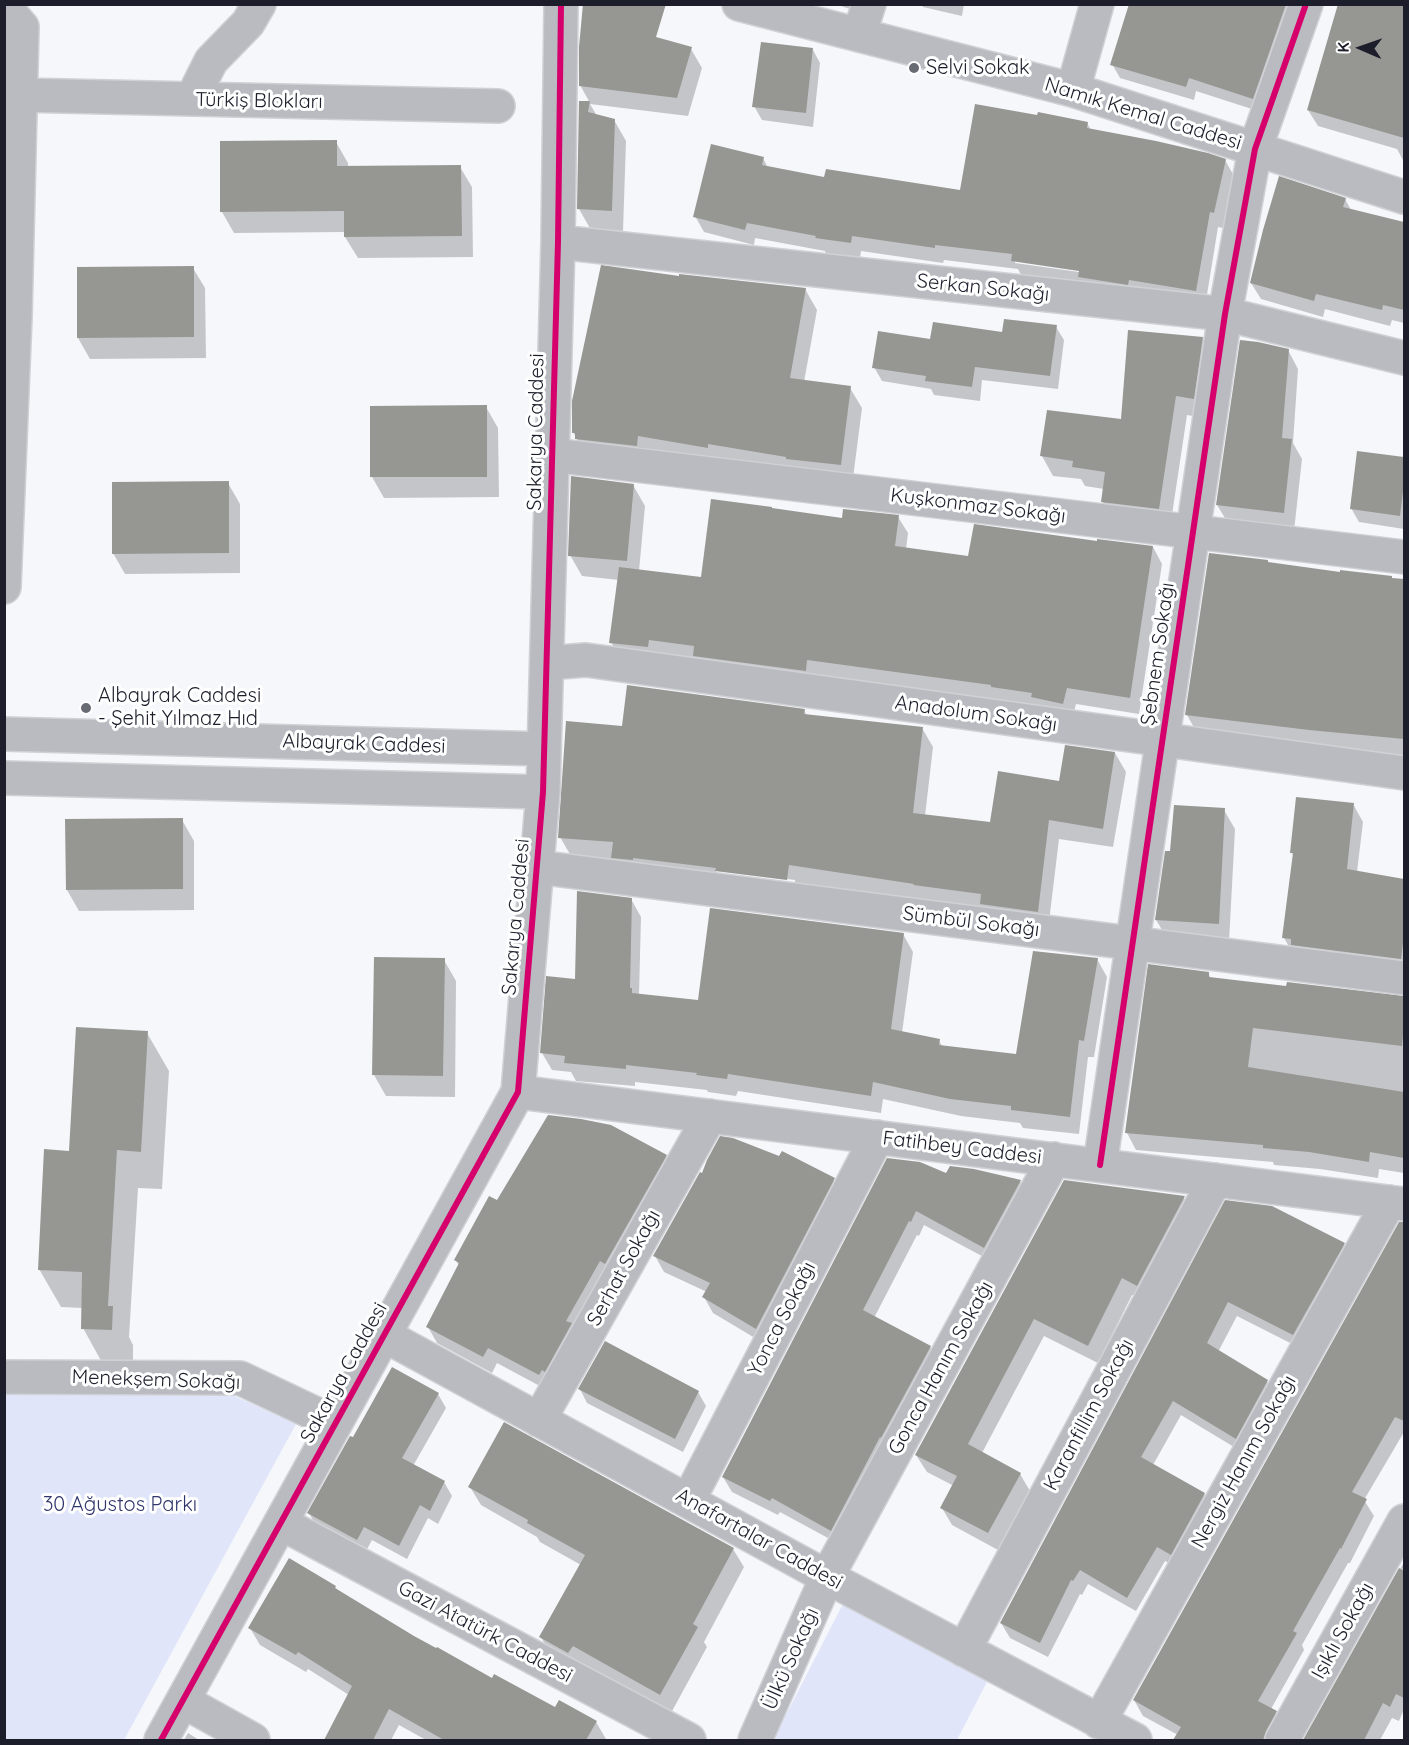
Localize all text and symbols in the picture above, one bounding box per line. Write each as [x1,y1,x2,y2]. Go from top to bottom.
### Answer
north arrow [1331,18,1391,78]
text: K [1333,42,1353,53]
place label: Selvi Sokak [926,56,1030,80]
marker: Selvi Sokak [907,61,921,75]
street label: Namık Kemal Caddesi [1042,73,1244,155]
street label: Türkiş Blokları [195,88,323,114]
street label: Serkan Sokağı [916,269,1050,307]
street label: Sakarya Caddesi [523,353,549,511]
street label: Kuşkonmaz Sokağı [889,483,1067,529]
street label: Şebnem Sokağı [1136,581,1180,727]
place label: Albayrak Caddesi - Şehit Yılmaz Hıd [98,684,261,731]
street label: Anadolum Sokağı [894,691,1058,737]
marker: Albayrak Caddesi - Şehit Yılmaz Hıd [79,701,93,715]
street label: Albayrak Caddesi [282,729,446,759]
street label: Sakarya Caddesi [497,838,535,996]
street label: Sümbül Sokağı [901,902,1041,942]
street label: Fatihbey Caddesi [881,1126,1043,1170]
street label: Serhat Sokağı [582,1206,666,1330]
street label: Yonca Sokağı [743,1258,821,1380]
street label: Gonca Hanım Sokağı [883,1277,999,1459]
street label: Sakarya Caddesi [295,1298,393,1448]
street label: Karanfillim Sokağı [1039,1335,1139,1495]
street label: Menekşem Sokağı [71,1365,241,1395]
street label: Nergiz Hanım Sokağı [1186,1371,1302,1553]
street label: Anafartalar Caddesi [671,1483,847,1595]
park label: 30 Ağustos Parkı [43,1493,197,1517]
street label: Gazi Atatürk Caddesi [394,1576,576,1688]
street label: Işıklı Sokağı [1307,1579,1379,1683]
street label: Ülkü Sokağı [758,1604,824,1714]

